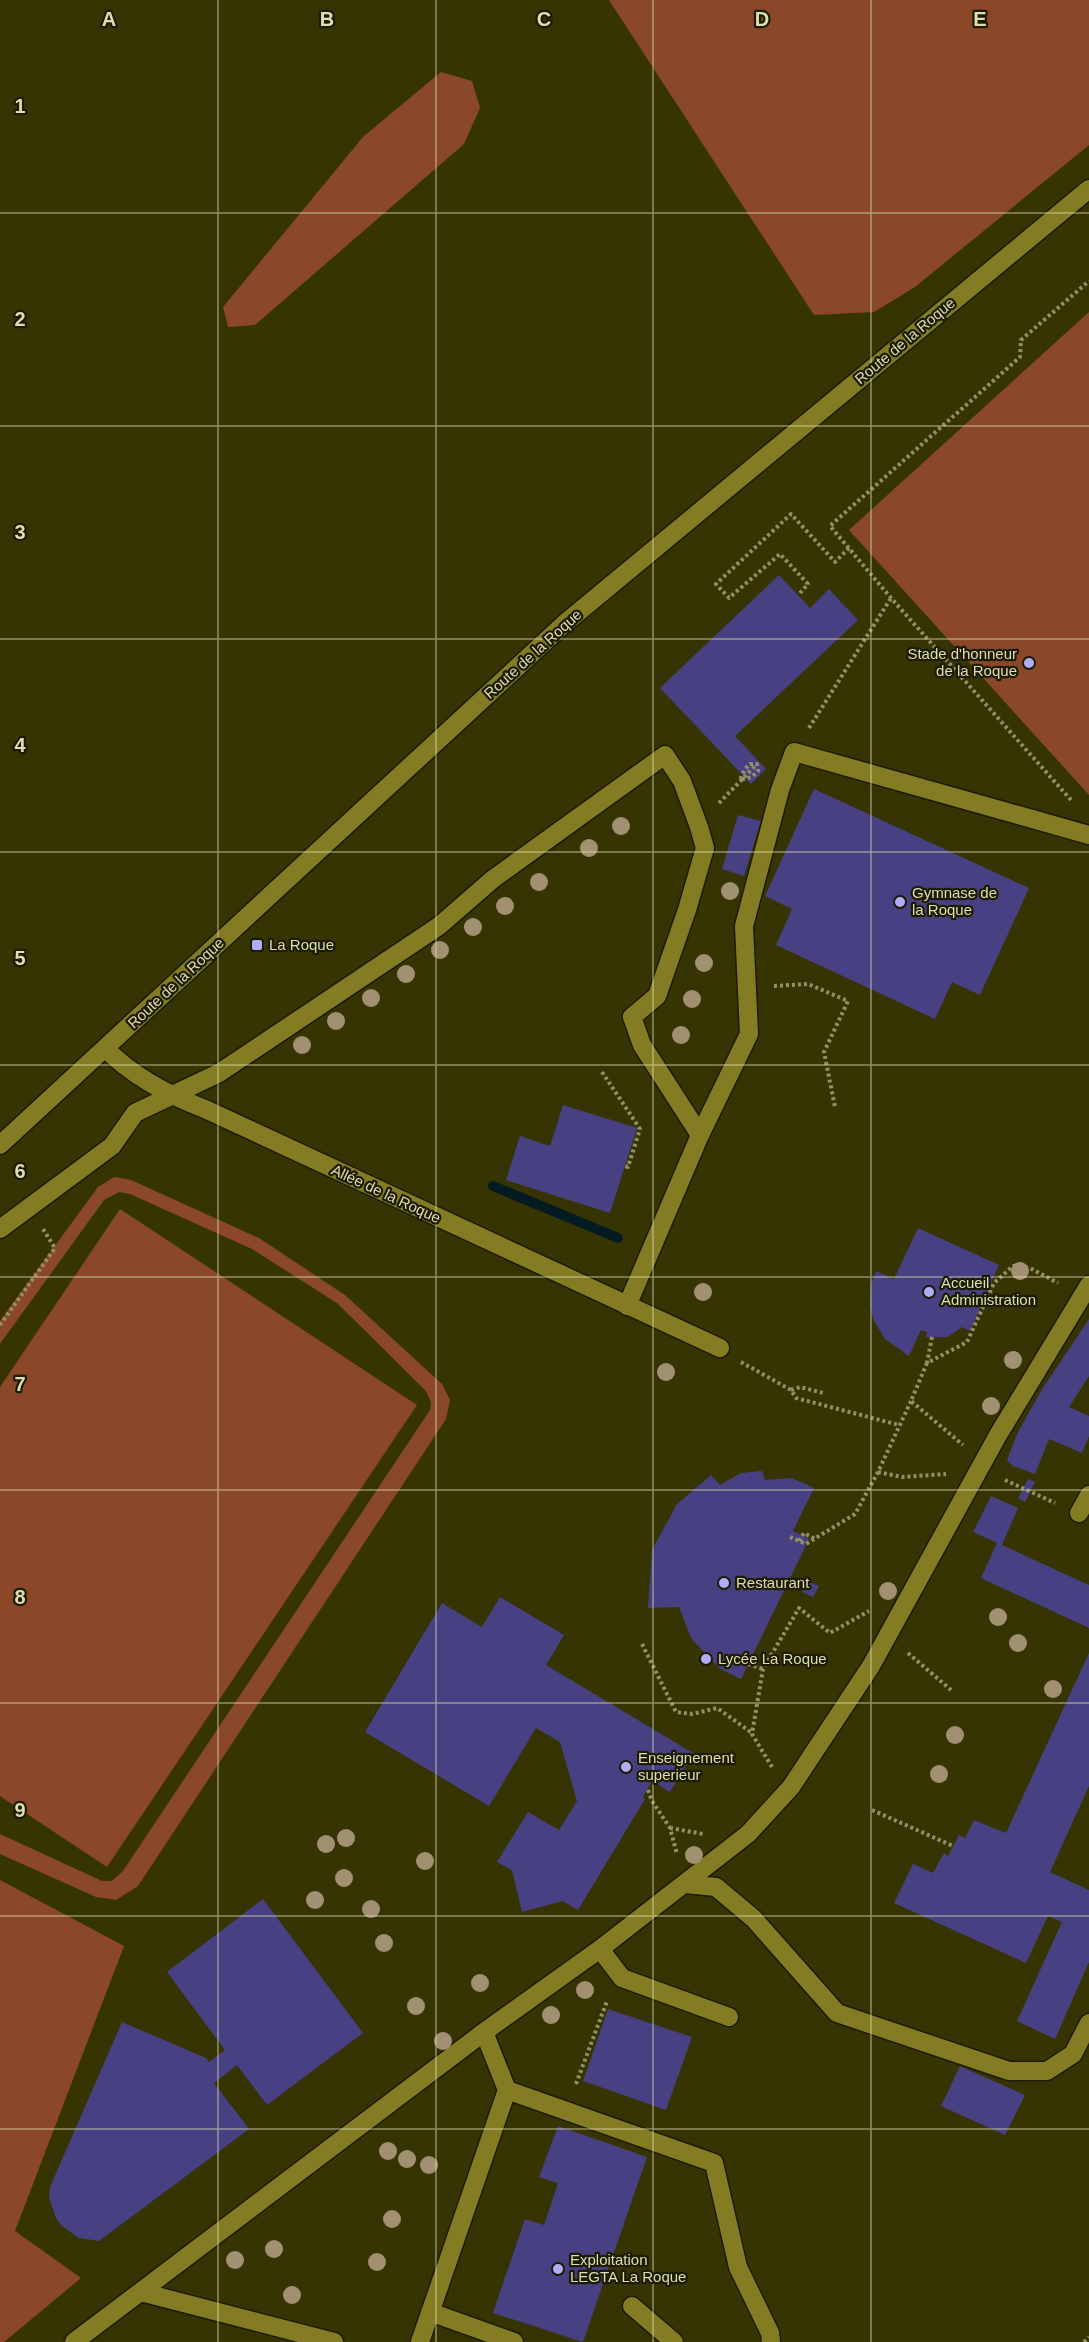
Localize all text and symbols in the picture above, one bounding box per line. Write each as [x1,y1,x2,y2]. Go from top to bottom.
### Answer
text: A [102,8,116,30]
text: B [320,8,334,30]
text: C [537,8,551,30]
text: D [755,8,769,30]
text: E [973,8,987,30]
text: 1 [14,95,26,117]
street label: Route de la Roque [851,294,958,387]
text: 2 [14,308,26,330]
text: 3 [14,521,26,543]
street label: Route de la Roque [480,605,585,702]
place label: Stade d'honneur de la Roque [907,645,1017,679]
marker: Stade d'honneur de la Roque [1022,656,1036,670]
text: 4 [14,734,26,756]
place label: Gymnase de la Roque [912,884,997,918]
marker: Gymnase de la Roque [893,895,907,909]
street label: Route de la Roque [124,934,227,1032]
place label: La Roque [269,936,334,953]
marker: La Roque [250,938,264,952]
text: 5 [14,947,26,969]
text: 6 [14,1160,26,1182]
street label: Allée de la Roque [329,1161,443,1226]
place label: Accueil Administration [941,1274,1036,1308]
marker: Accueil Administration [922,1285,936,1299]
text: 7 [14,1373,26,1395]
place label: Restaurant [736,1574,810,1591]
marker: Restaurant [717,1576,731,1590]
text: 8 [14,1586,26,1608]
place label: Lycée La Roque [718,1650,827,1667]
marker: Lycée La Roque [699,1652,713,1666]
place label: Enseignement superieur [638,1749,735,1783]
marker: Enseignement superieur [619,1760,633,1774]
text: 9 [14,1799,26,1821]
place label: Exploitation LEGTA La Roque [570,2251,686,2285]
marker: Exploitation LEGTA La Roque [551,2262,565,2276]

